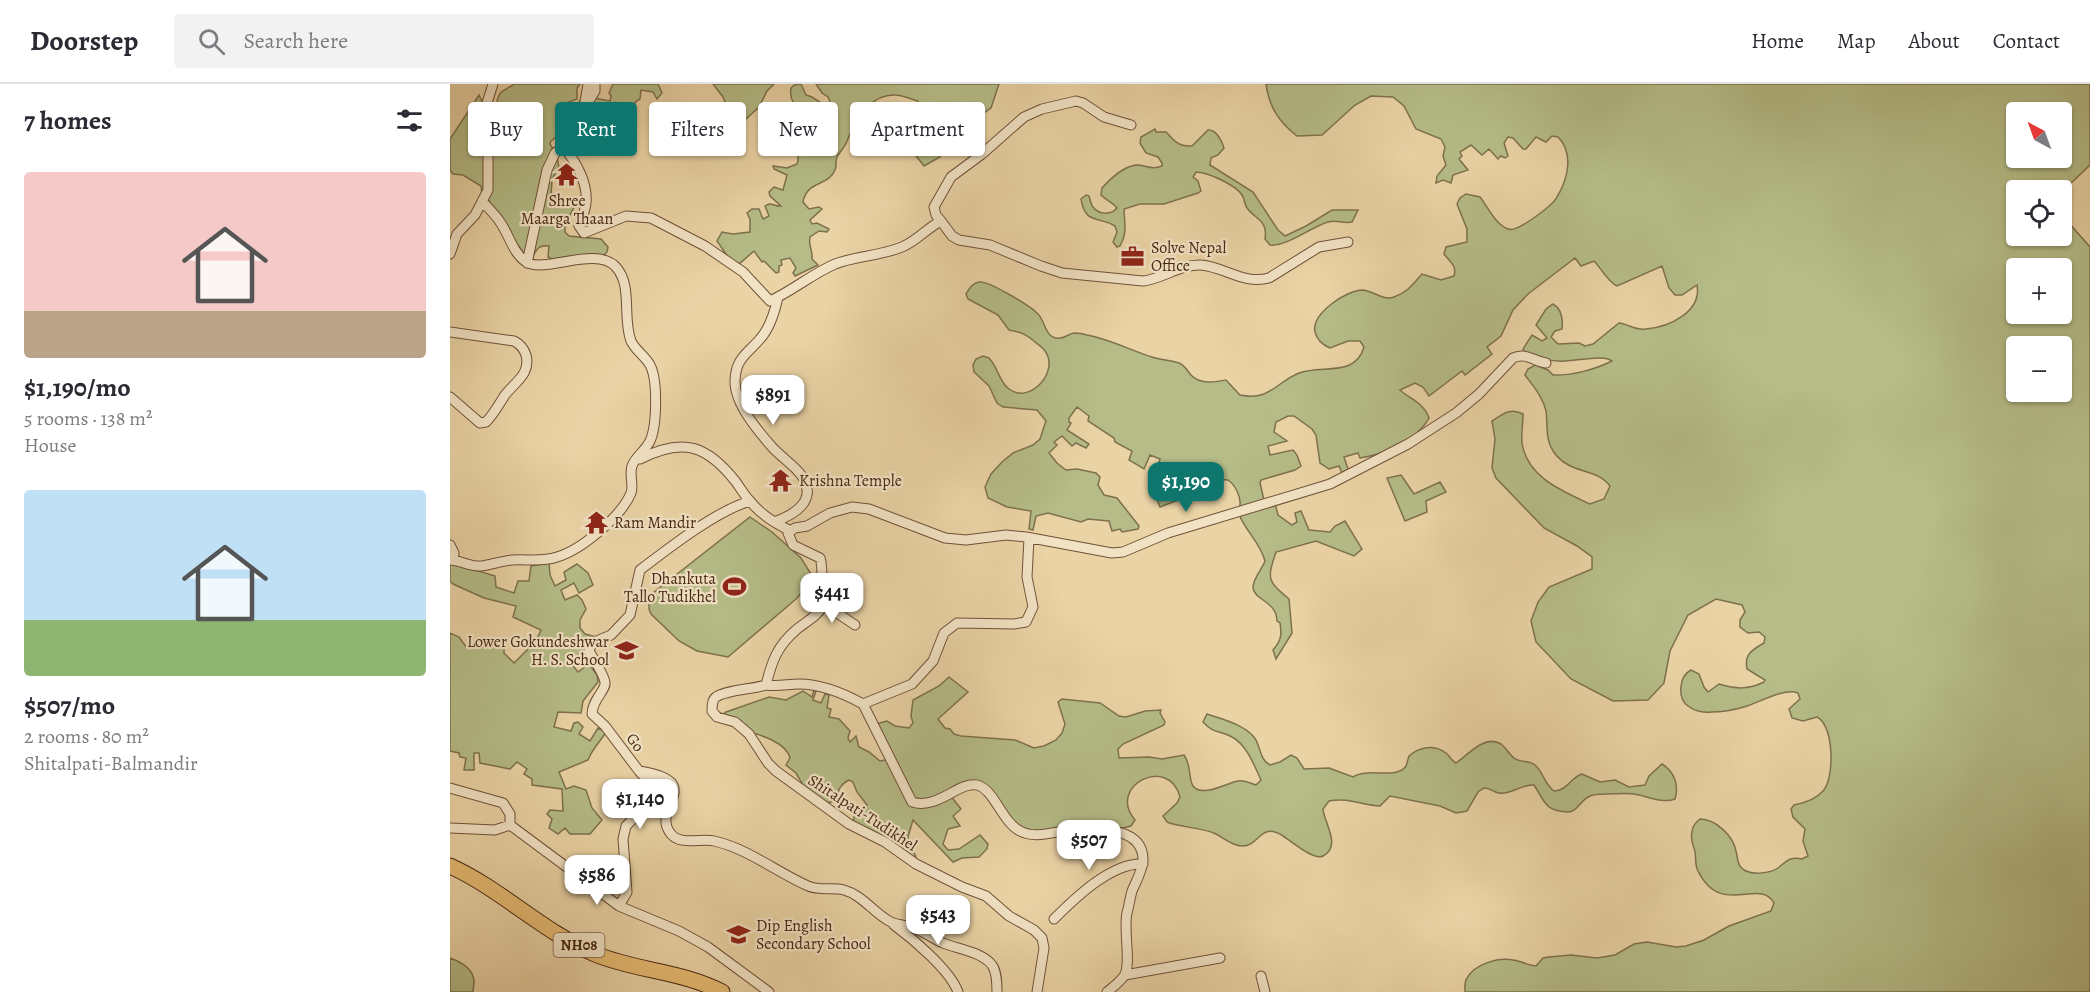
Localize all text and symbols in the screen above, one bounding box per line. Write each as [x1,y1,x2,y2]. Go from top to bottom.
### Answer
search box [174,14,594,68]
text: Doorstep [30,22,138,60]
icon: search [195,25,228,58]
text: Search here [243,26,348,56]
text: Home [1751,27,1804,55]
text: Map [1837,27,1875,55]
text: About [1908,27,1960,55]
text: Contact [1993,27,2060,55]
chip: Buy [468,102,543,156]
chip: Rent [555,102,637,156]
chip: Filters [649,102,746,156]
chip: New [758,102,838,156]
chip: Apartment [850,102,985,156]
north arrow [2006,102,2072,168]
map controls [2006,102,2072,402]
text: 7 homes [24,103,112,138]
icon: filters [393,104,426,137]
temple icon: Shree Maarga Thaan [554,162,580,188]
button: locate [2006,180,2072,246]
place label: Shree Maarga Thaan [521,190,613,230]
icon: home [171,211,279,319]
place label: Solve Nepal Office [1151,237,1226,277]
office icon: Solve Nepal Office [1120,243,1146,269]
button: + [2006,258,2072,324]
button: − [2006,336,2072,402]
text: $1,190/mo [24,370,131,405]
pin: $891 [737,375,809,426]
text: $891 [755,381,791,408]
text: 5 rooms · 138 m² [24,405,153,432]
text: House [24,432,76,459]
pin: $1,190 [1137,462,1235,513]
temple icon: Krishna Temple [768,467,794,493]
text: $1,190 [1162,468,1210,495]
place label: Krishna Temple [799,470,902,492]
temple icon: Ram Mandir [583,509,609,535]
place label: Ram Mandir [614,512,696,534]
icon: home [171,529,279,637]
place label: Dhankuta Tallo Tudikhel [624,568,717,608]
pin: $441 [796,573,868,624]
sports icon: Dhankuta Tallo Tudikhel [721,574,747,600]
text: $441 [814,579,850,606]
place label: Lower Gokundeshwar H. S. School [467,631,609,671]
school or university icon: Lower Gokundeshwar H. S. School [614,637,640,663]
text: $507/mo [24,688,115,723]
text: 2 rooms · 80 m² [24,723,149,750]
street label: Go [621,729,649,756]
text: Shitalpati-Balmandir [24,750,198,777]
street label: Shitalpati-Tudikhel [804,769,921,856]
pin: $1,140 [591,779,689,830]
text: $1,140 [616,785,664,812]
pin: $507 [1053,820,1125,871]
text: $507 [1071,826,1107,853]
pin: $586 [561,855,633,906]
text: $586 [579,861,615,888]
pin: $543 [902,895,974,946]
text: $543 [920,901,956,928]
place label: Dip English Secondary School [756,915,871,955]
school or university icon: Dip English Secondary School [725,921,751,947]
road number: NH08 [554,933,604,957]

